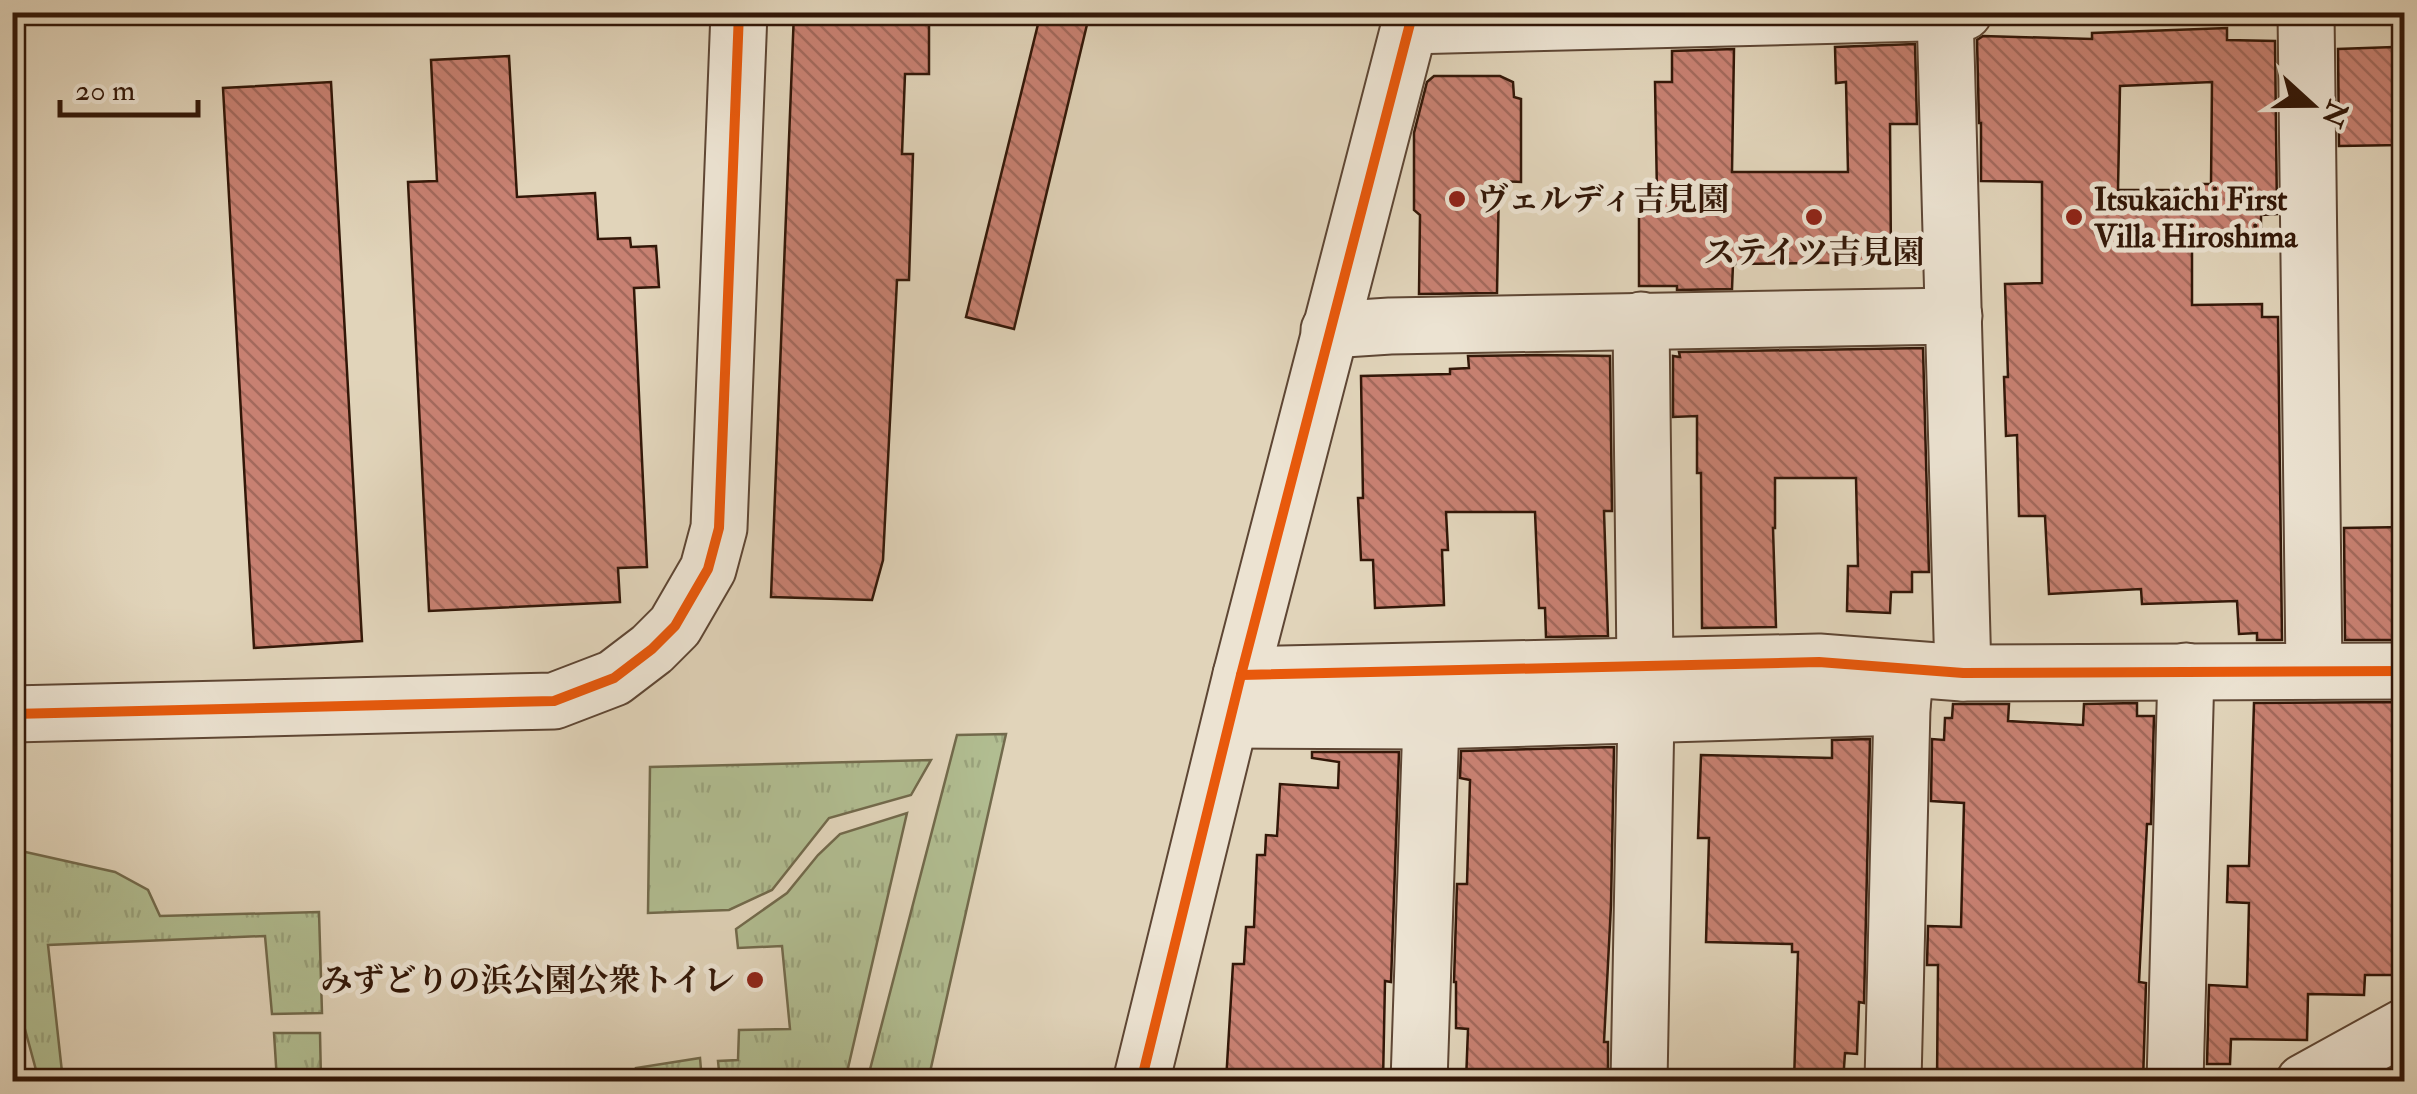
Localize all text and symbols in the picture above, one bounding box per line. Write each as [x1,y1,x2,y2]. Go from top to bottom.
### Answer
scale bar [60,55,198,117]
north arrow [2262,55,2362,155]
text: 20 m [75,72,135,109]
text: N [2313,95,2355,132]
place label: ヴェルディ吉見園 [1477,180,1729,220]
place label: Itsukaichi First Villa Hiroshima [2093,180,2298,257]
marker: ヴェルディ吉見園 [1446,188,1468,210]
marker: ステイツ吉見園 [1803,206,1825,228]
marker: Itsukaichi First Villa Hiroshima [2063,206,2085,228]
place label: ステイツ吉見園 [1703,233,1925,273]
place label: みずどりの浜公園公衆トイレ [321,961,735,1001]
marker: みずどりの浜公園公衆トイレ [744,969,766,991]

